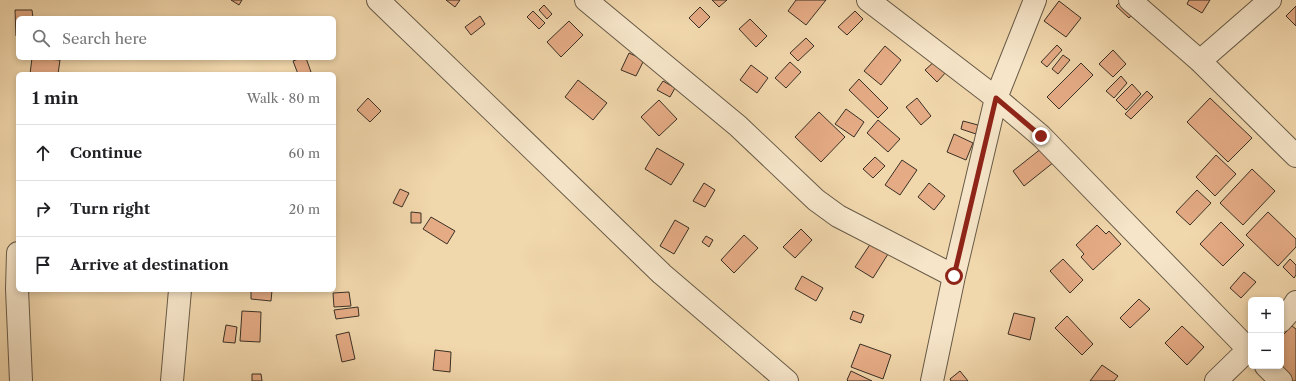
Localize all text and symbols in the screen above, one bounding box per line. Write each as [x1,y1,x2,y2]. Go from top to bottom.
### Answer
search box [16,16,336,60]
icon: search [30,27,52,49]
text: Search here [62,29,147,48]
text: 1 min [32,88,79,108]
text: Walk · 80 m [247,90,320,106]
route end [1032,127,1050,145]
icon: ahead [32,142,54,164]
text: Continue [70,143,142,162]
text: 60 m [289,145,320,161]
icon: right [32,198,54,220]
text: Turn right [70,199,150,218]
text: 20 m [289,201,320,217]
icon: arrive [32,254,54,276]
text: Arrive at destination [70,255,229,274]
route start [945,267,963,285]
map controls [1248,297,1284,369]
button: + [1248,297,1284,333]
button: − [1248,333,1284,369]

